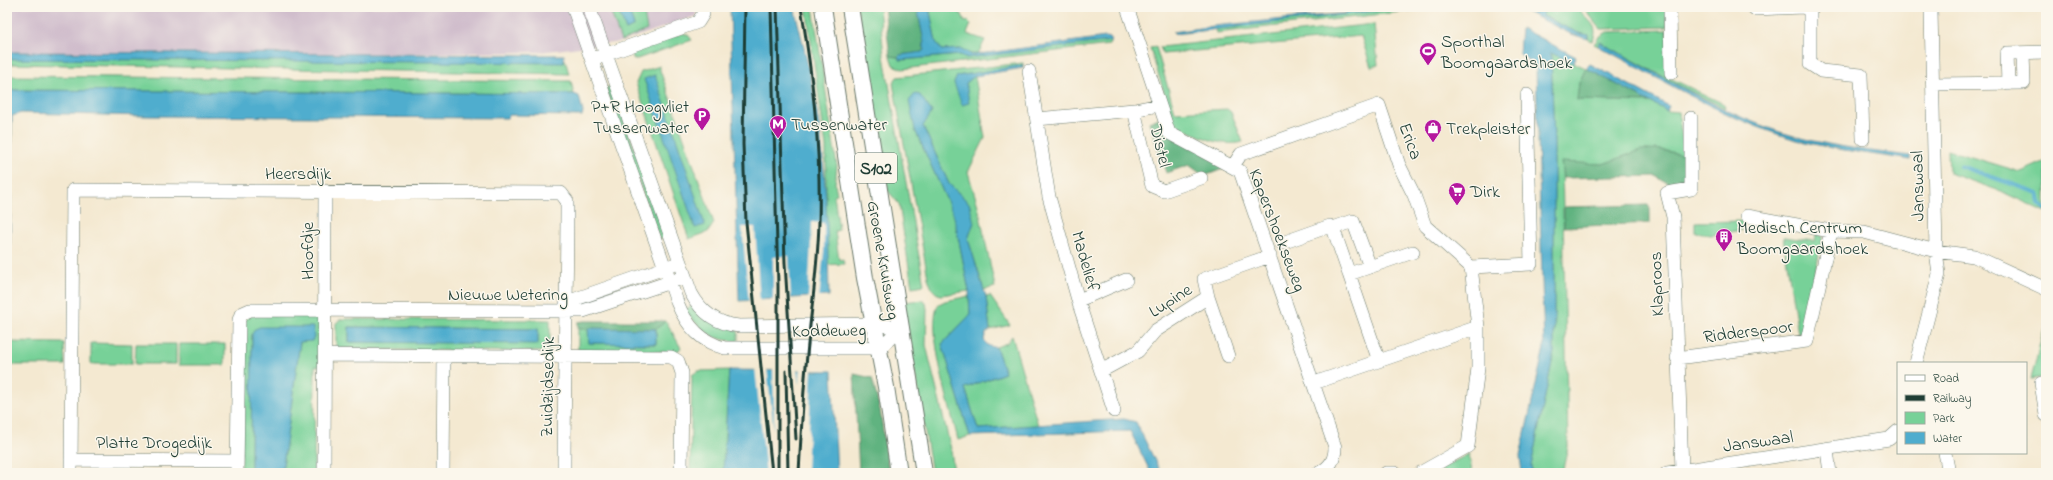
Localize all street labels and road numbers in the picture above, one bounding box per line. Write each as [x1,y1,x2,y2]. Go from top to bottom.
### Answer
street label: Erica [1390,120,1428,164]
street label: Distel [1141,122,1177,170]
street label: Janswaal [1905,150,1933,222]
road number: S102 [855,153,897,183]
street label: Heersdijk [265,162,331,188]
street label: Kapershoekseweg [1240,165,1312,296]
street label: Groene Kruisweg [858,199,905,322]
street label: Hoofdje [296,221,322,280]
street label: Madelief [1063,228,1105,295]
street label: Klaproos [1644,251,1672,317]
street label: Lupine [1144,278,1199,325]
street label: Nieuwe Wetering [448,283,568,310]
street label: Ridderspoor [1702,315,1795,351]
street label: Koddeweg [792,318,866,347]
street label: Zuidzijdsedijk [535,337,563,437]
street label: Janswaal [1721,425,1795,461]
street label: Platte Drogedijk [96,431,212,458]

